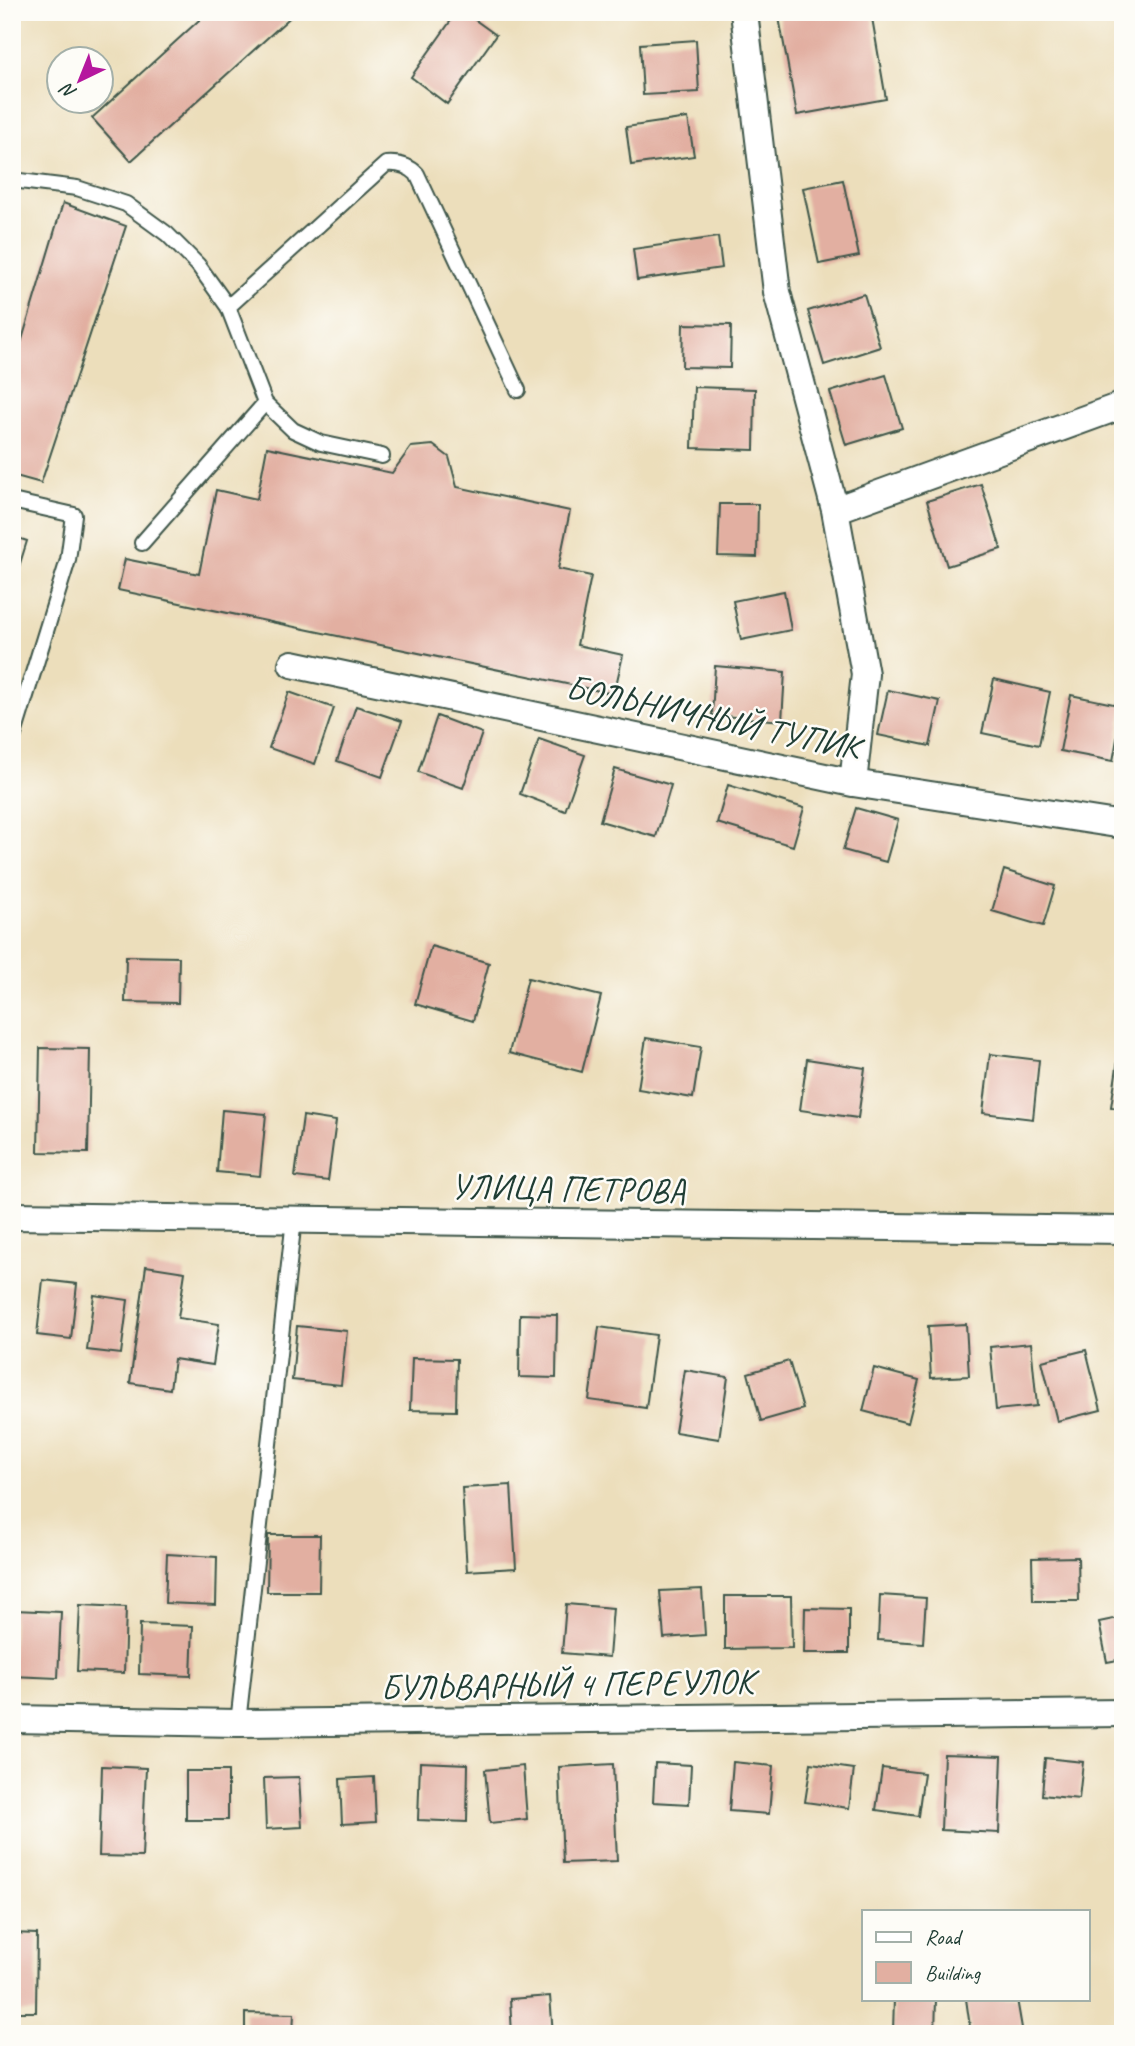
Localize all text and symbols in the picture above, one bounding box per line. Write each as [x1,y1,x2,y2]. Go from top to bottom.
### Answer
north arrow [46,46,116,116]
text: N [54,77,82,104]
street label: БОЛЬНИЧНЫЙ ТУПИК [562,664,869,772]
street label: УЛИЦА ПЕТРОВА [450,1164,687,1213]
street label: БУЛЬВАРНЫЙ 4 ПЕРЕУЛОК [380,1659,760,1710]
legend [862,1910,1090,2000]
text: Road [925,1924,964,1950]
text: Building [925,1960,982,1986]

